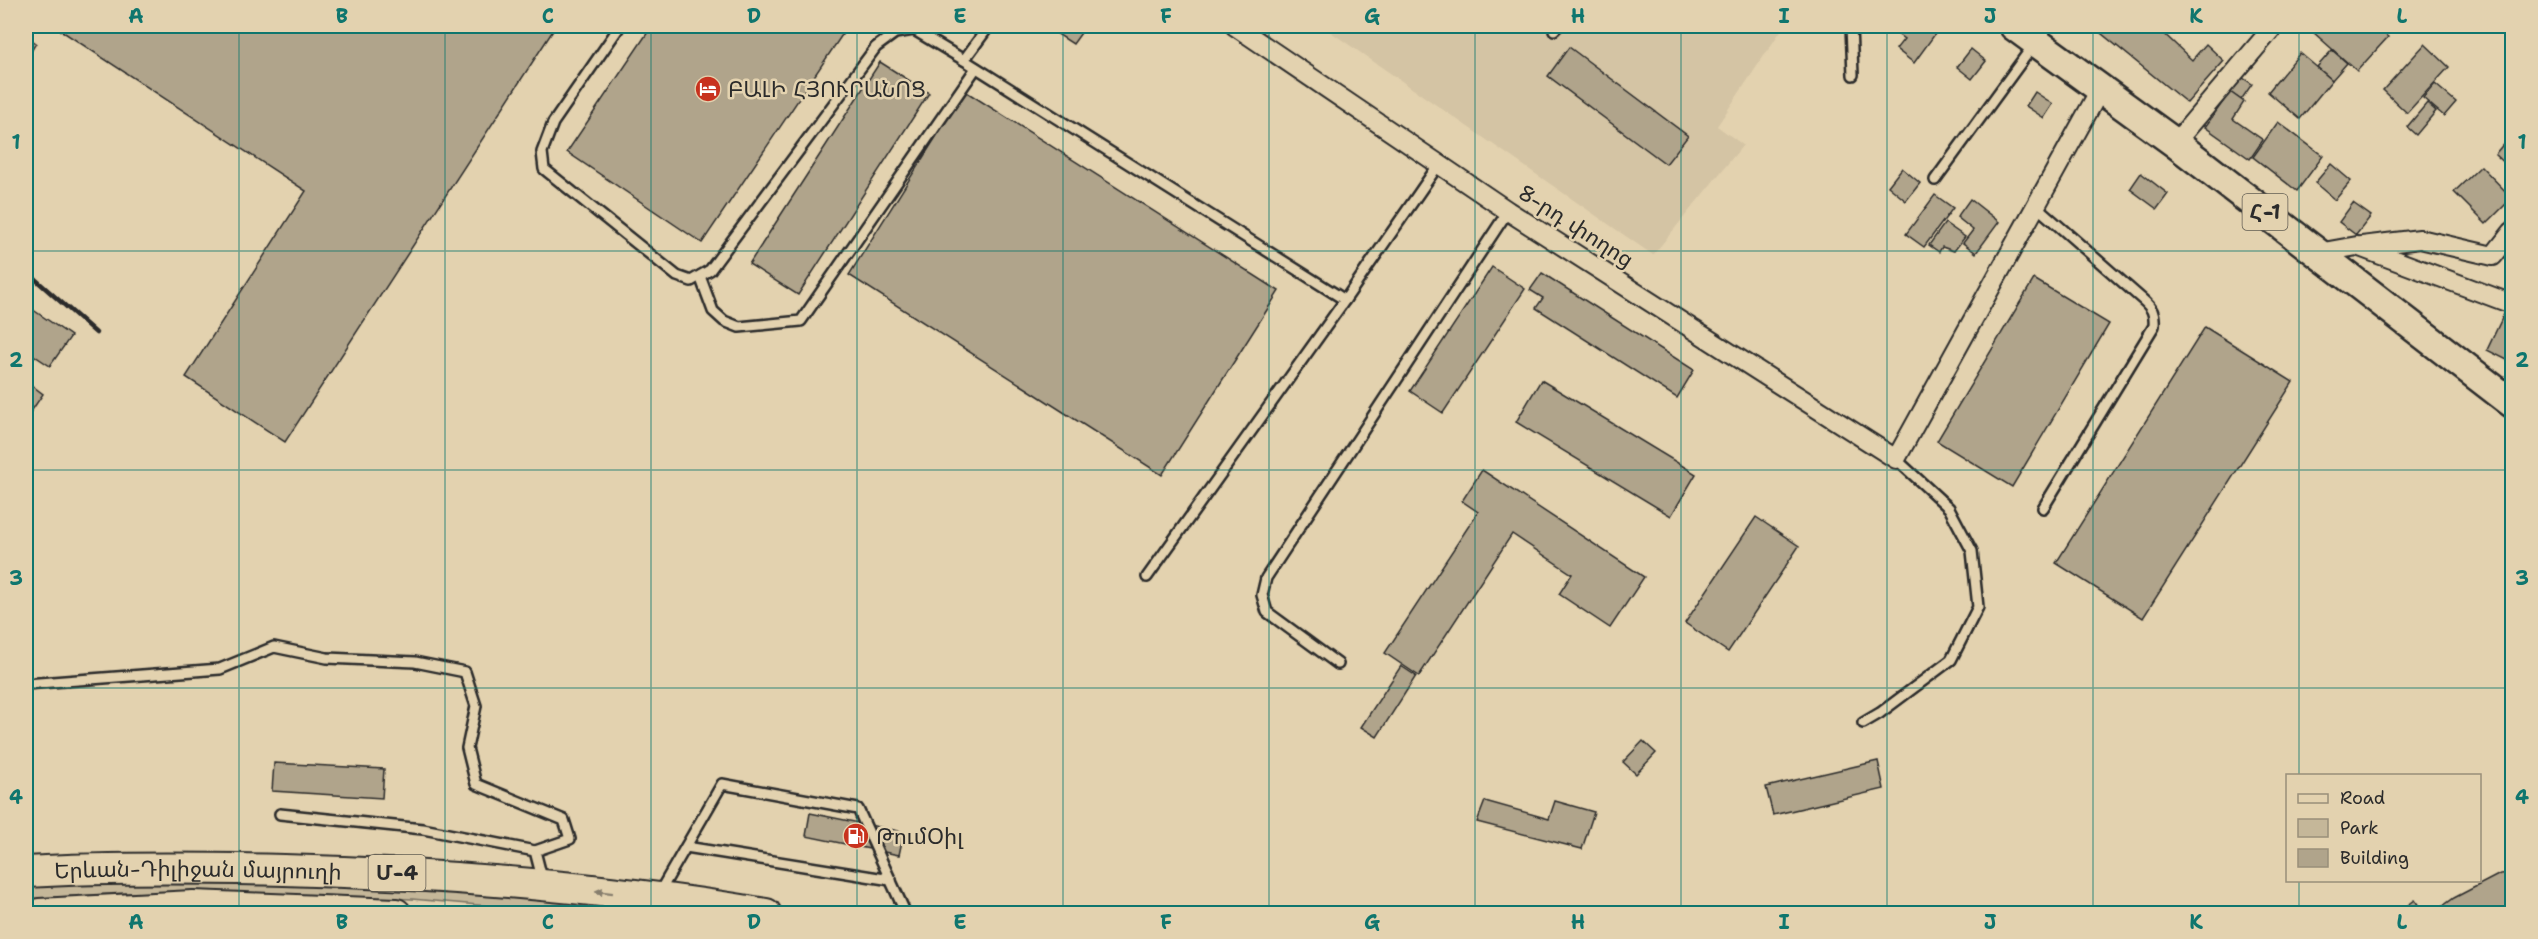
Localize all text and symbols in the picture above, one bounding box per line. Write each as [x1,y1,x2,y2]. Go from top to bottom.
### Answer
text: A [128,3,144,29]
text: B [336,3,348,29]
text: C [542,3,554,29]
text: D [747,3,761,29]
text: E [953,3,967,29]
text: F [1160,3,1172,29]
text: G [1364,3,1380,29]
text: H [1571,3,1585,29]
text: I [1778,3,1790,29]
text: J [1984,3,1997,29]
text: K [2189,3,2203,29]
text: L [2397,3,2408,29]
hotel icon: ԲԱԼԻ ՀՅՈՒՐԱՆՈՑ [693,74,723,104]
place label: ԲԱԼԻ ՀՅՈՒՐԱՆՈՑ [728,75,926,104]
text: 1 [11,129,21,155]
text: 1 [2517,129,2527,155]
street label: 8-րդ փողոց [1513,178,1639,274]
road number: Հ-1 [2242,194,2288,230]
text: 2 [9,347,23,373]
text: 2 [2515,347,2529,373]
text: 3 [9,565,23,591]
text: 3 [2515,565,2529,591]
legend [2286,774,2481,882]
text: 4 [9,784,23,810]
text: 4 [2515,784,2529,810]
text: Road [2340,786,2385,810]
text: Park [2340,816,2379,840]
fuel station icon: ԹումՕիլ [841,821,871,851]
place label: ԹումՕիլ [876,822,964,851]
text: Building [2340,846,2409,870]
street label: Երևան-Դիլիջան մայրուղի [54,854,342,886]
road number: Մ-4 [368,855,426,891]
one-way arrow [595,887,614,896]
text: A [128,909,144,935]
text: B [336,909,348,935]
text: C [542,909,554,935]
text: D [747,909,761,935]
text: E [953,909,967,935]
text: F [1160,909,1172,935]
text: G [1364,909,1380,935]
text: H [1571,909,1585,935]
text: I [1778,909,1790,935]
text: J [1984,909,1997,935]
text: K [2189,909,2203,935]
text: L [2397,909,2408,935]

